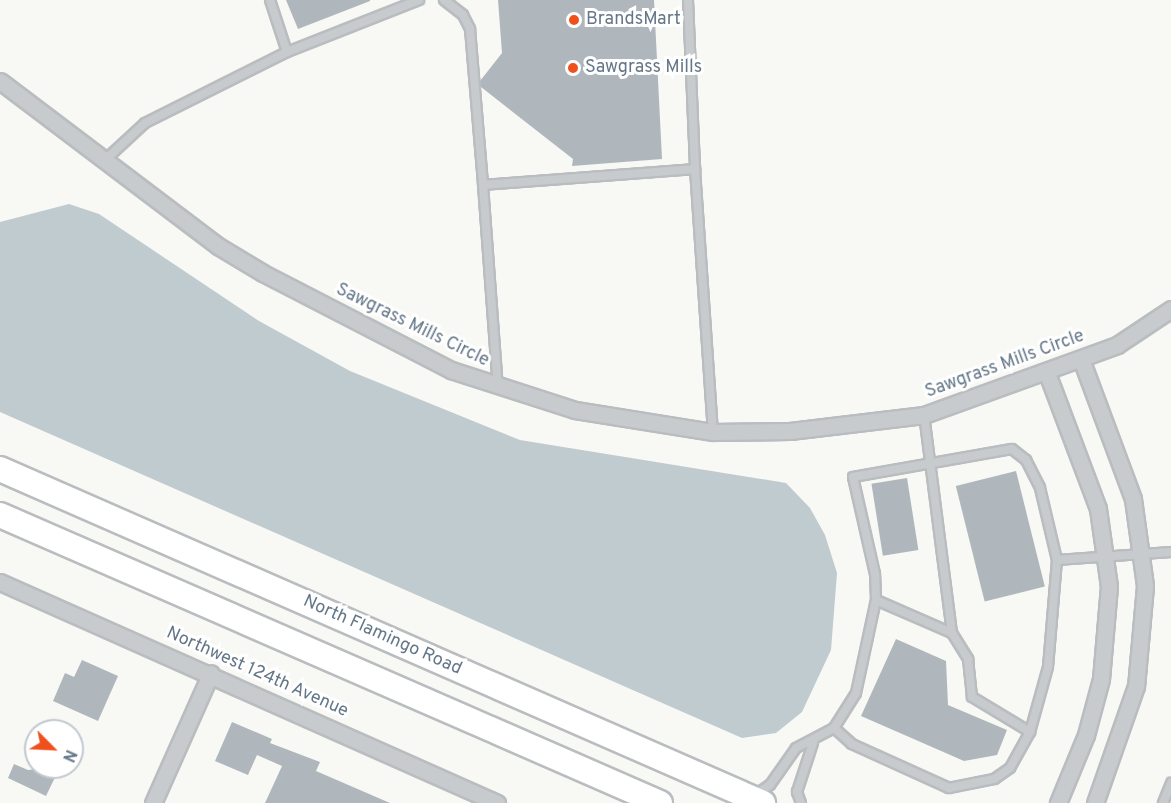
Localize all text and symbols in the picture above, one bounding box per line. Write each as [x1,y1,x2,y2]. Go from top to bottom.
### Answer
place label: BrandsMart [586,9,681,31]
marker: BrandsMart [567,13,581,27]
place label: Sawgrass Mills [585,57,702,79]
marker: Sawgrass Mills [566,61,580,75]
street label: Sawgrass Mills Circle [332,280,492,372]
street label: Sawgrass Mills Circle [923,326,1087,404]
street label: North Flamingo Road [299,591,465,681]
street label: Northwest 124th Avenue [162,623,352,723]
north arrow [24,719,84,779]
text: N [57,746,80,765]

